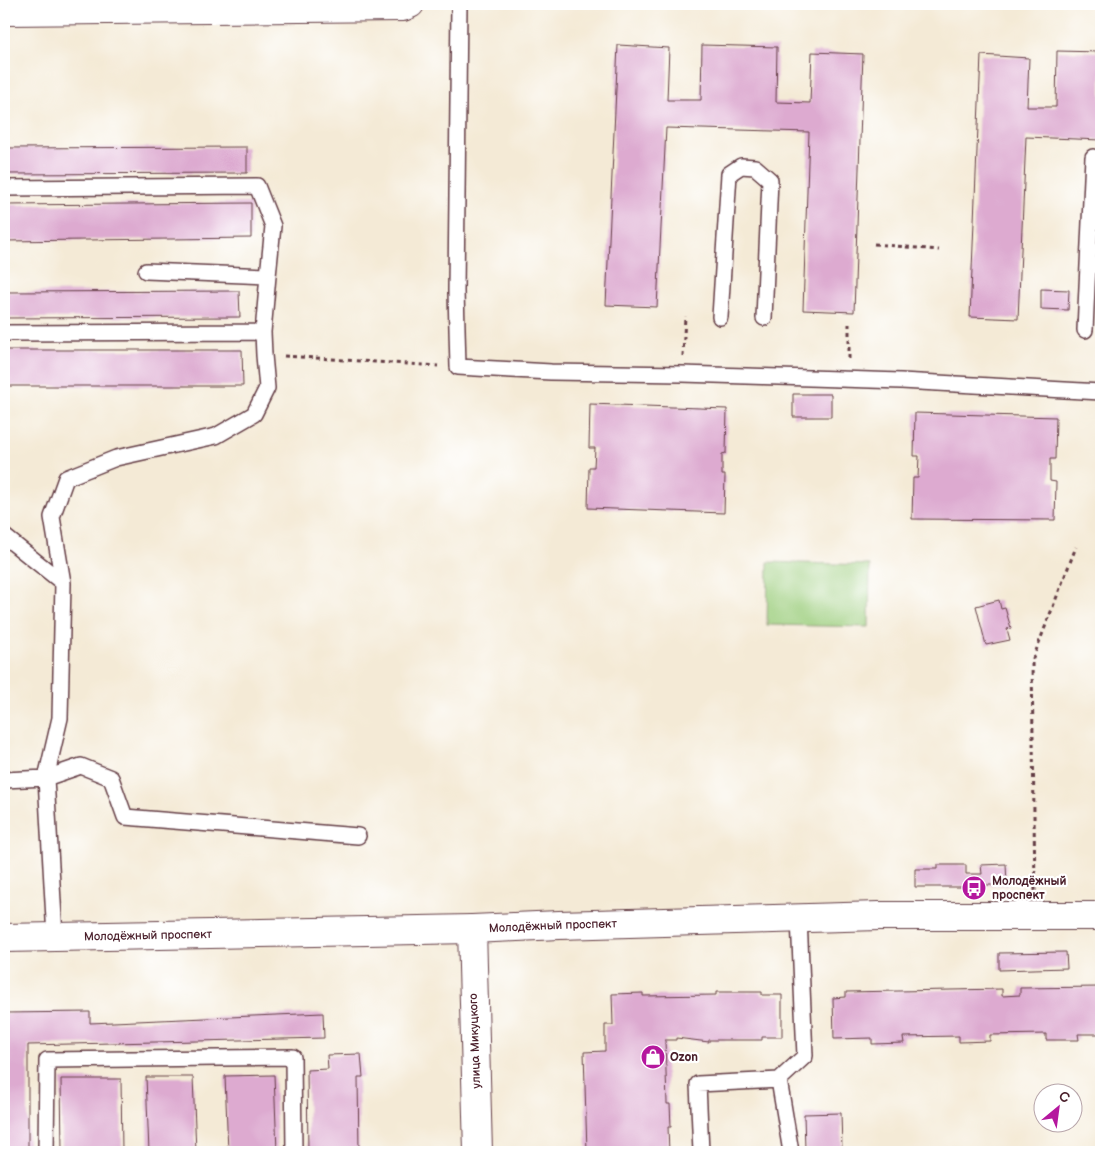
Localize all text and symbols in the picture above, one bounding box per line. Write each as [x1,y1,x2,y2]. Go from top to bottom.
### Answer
place label: Молодёжный проспект [992,874,1066,903]
bus stop icon: Молодёжный проспект [961,875,987,901]
street label: Молодёжный проспект [488,916,618,936]
street label: Молодёжный проспект [84,926,213,944]
street label: улица Микуцкого [466,993,484,1089]
shop icon: Ozon [640,1044,666,1070]
place label: Ozon [670,1050,698,1065]
north arrow [1032,1084,1082,1134]
text: С [1056,1087,1073,1107]

